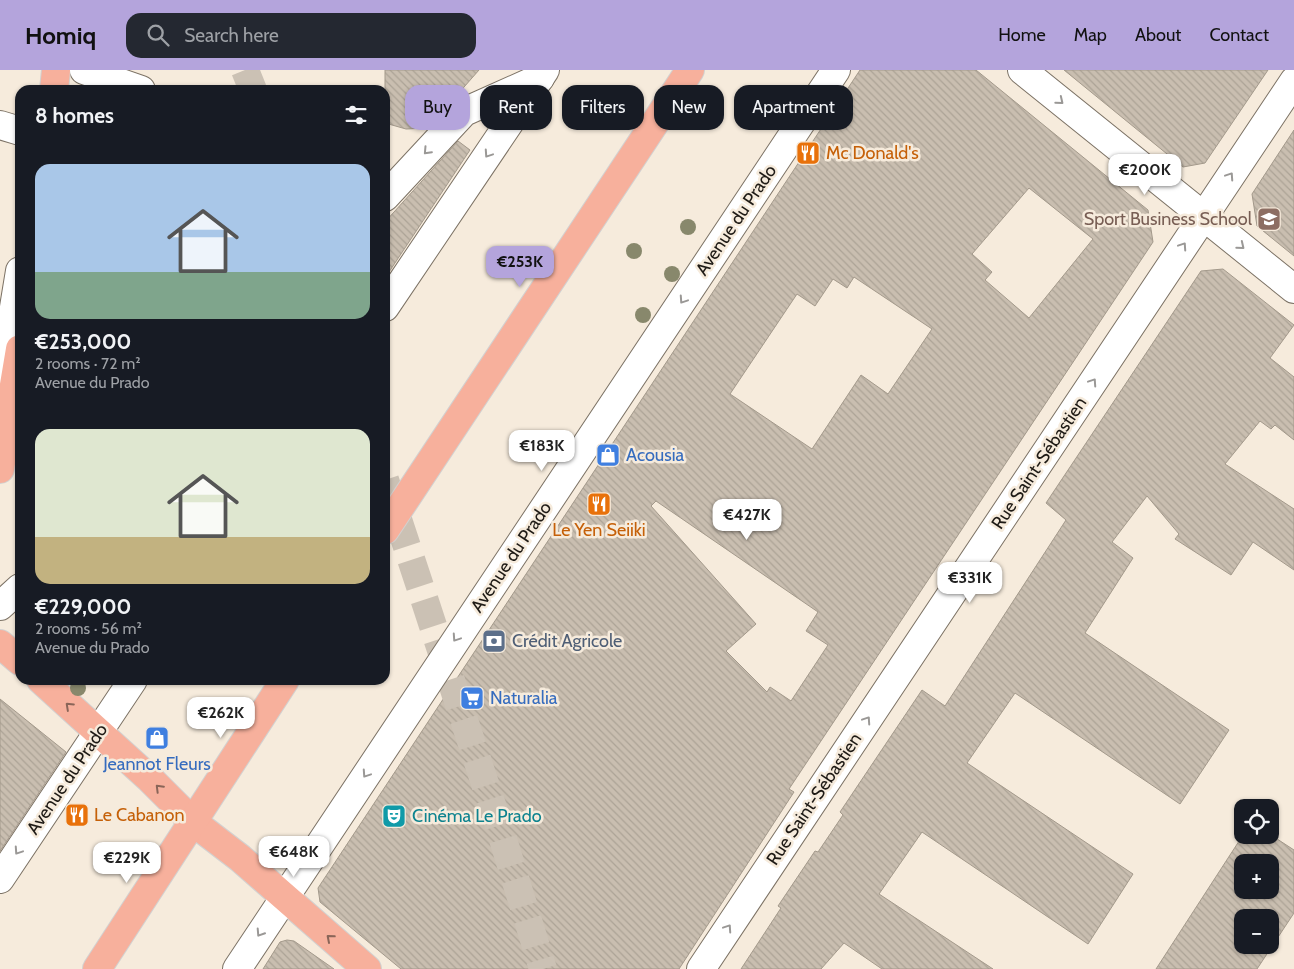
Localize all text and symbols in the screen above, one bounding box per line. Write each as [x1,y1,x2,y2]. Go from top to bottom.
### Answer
search box [126,13,476,58]
text: Homiq [25,21,96,50]
icon: search [144,21,172,49]
text: Search here [184,24,279,47]
text: Home [998,24,1046,46]
text: Map [1074,24,1107,46]
text: About [1135,24,1181,46]
text: Contact [1209,24,1269,46]
chip: Buy [405,85,470,130]
chip: Rent [480,85,552,130]
chip: Filters [562,85,644,130]
chip: New [654,85,724,130]
chip: Apartment [734,85,853,130]
one-way arrow [1054,95,1063,104]
icon: filters [342,101,370,129]
text: 8 homes [35,103,114,128]
restaurant icon: Mc Donald's [795,140,821,166]
place label: Mc Donald's [826,142,919,164]
one-way arrow [424,145,433,154]
one-way arrow [485,148,494,158]
pin: €200K [1110,154,1180,196]
street label: Avenue du Prado [691,160,781,280]
text: €200K [1119,160,1171,179]
one-way arrow [1224,172,1234,181]
icon: home [158,196,248,286]
school or university icon: Sport Business School [1256,206,1282,232]
place label: Sport Business School [1084,208,1253,230]
one-way arrow [1235,241,1244,249]
one-way arrow [1177,243,1187,252]
pin: €253K [485,246,555,288]
text: €253K [497,252,543,271]
one-way arrow [679,294,689,303]
text: €253,000 [35,329,131,354]
text: 2 rooms · 72 m² [35,354,140,373]
text: Avenue du Prado [35,373,150,392]
one-way arrow [1087,378,1096,387]
street label: Rue Saint-Sébastien [987,393,1091,533]
pin: €183K [507,430,577,472]
text: €183K [520,436,564,455]
shop icon: Acousia [595,442,621,468]
place label: Acousia [626,444,685,466]
icon: home [158,461,248,551]
restaurant icon: Le Yen Seiiki [586,491,612,517]
street label: Avenue du Prado [466,497,556,617]
pin: €427K [712,498,782,541]
text: €427K [724,505,770,524]
place label: Le Yen Seiiki [552,519,646,541]
pin: €331K [935,562,1005,604]
text: €331K [948,568,992,587]
text: €229,000 [35,594,131,619]
text: 2 rooms · 56 m² [35,619,142,638]
bank icon: Crédit Agricole [481,628,507,654]
place label: Crédit Agricole [512,630,622,652]
one-way arrow [453,633,462,642]
text: Avenue du Prado [35,638,150,657]
supermarket icon: Naturalia [459,685,485,711]
place label: Naturalia [490,687,558,709]
pin: €262K [186,696,256,739]
one-way arrow [65,703,74,712]
text: €262K [198,703,244,722]
one-way arrow [861,717,870,726]
street label: Avenue du Prado [22,719,112,839]
shop icon: Jeannot Fleurs [144,725,170,751]
street label: Rue Saint-Sébastien [762,729,866,869]
place label: Jeannot Fleurs [102,753,211,775]
one-way arrow [363,768,372,777]
one-way arrow [156,785,165,794]
map controls [1234,799,1279,954]
button: locate [1234,799,1279,844]
restaurant icon: Le Cabanon [64,802,90,828]
theatre icon: Cinéma Le Prado [381,803,407,829]
place label: Le Cabanon [94,804,185,826]
place label: Cinéma Le Prado [412,805,542,827]
pin: €648K [259,836,329,878]
pin: €229K [92,842,162,884]
text: €648K [270,842,318,861]
one-way arrow [15,846,25,855]
text: €229K [104,848,150,867]
button: + [1234,854,1279,899]
button: − [1234,909,1279,954]
one-way arrow [722,925,731,934]
one-way arrow [257,927,266,937]
one-way arrow [327,935,336,943]

